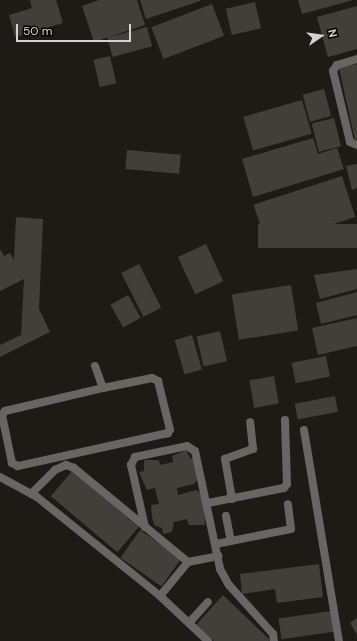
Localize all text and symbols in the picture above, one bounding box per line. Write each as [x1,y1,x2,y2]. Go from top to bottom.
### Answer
scale bar [18,16,133,42]
north arrow [301,16,341,56]
text: 50 m [23,23,52,39]
text: N [325,28,340,39]

